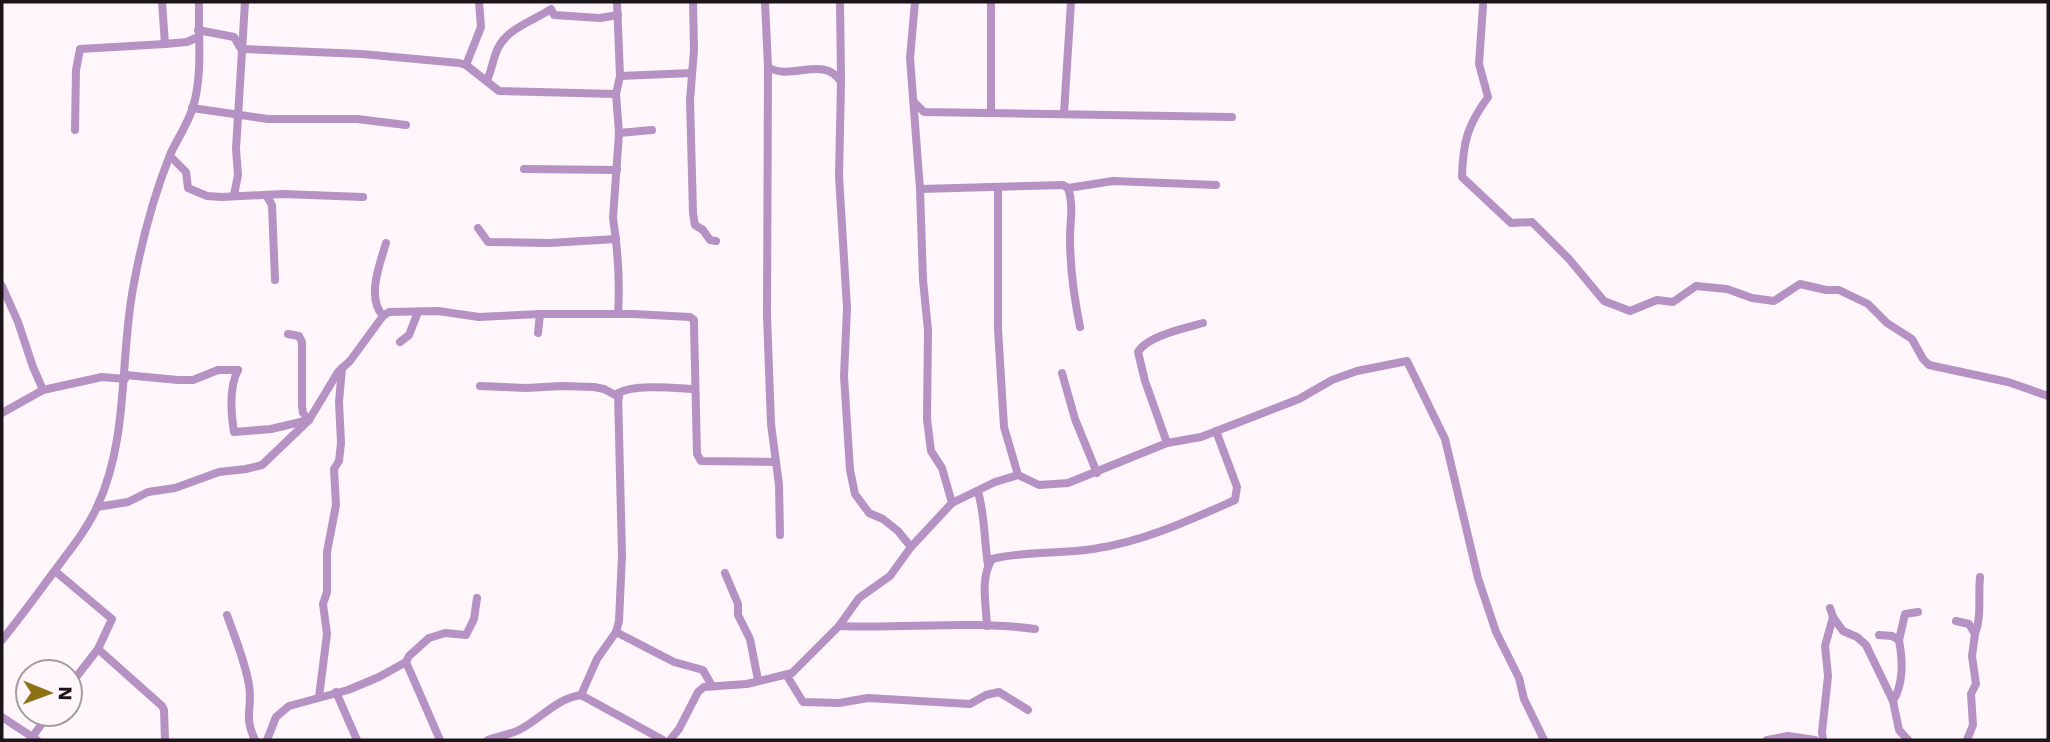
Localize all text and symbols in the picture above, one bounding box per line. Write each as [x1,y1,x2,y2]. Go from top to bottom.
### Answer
north arrow [14,658,84,728]
text: N [54,686,77,701]

